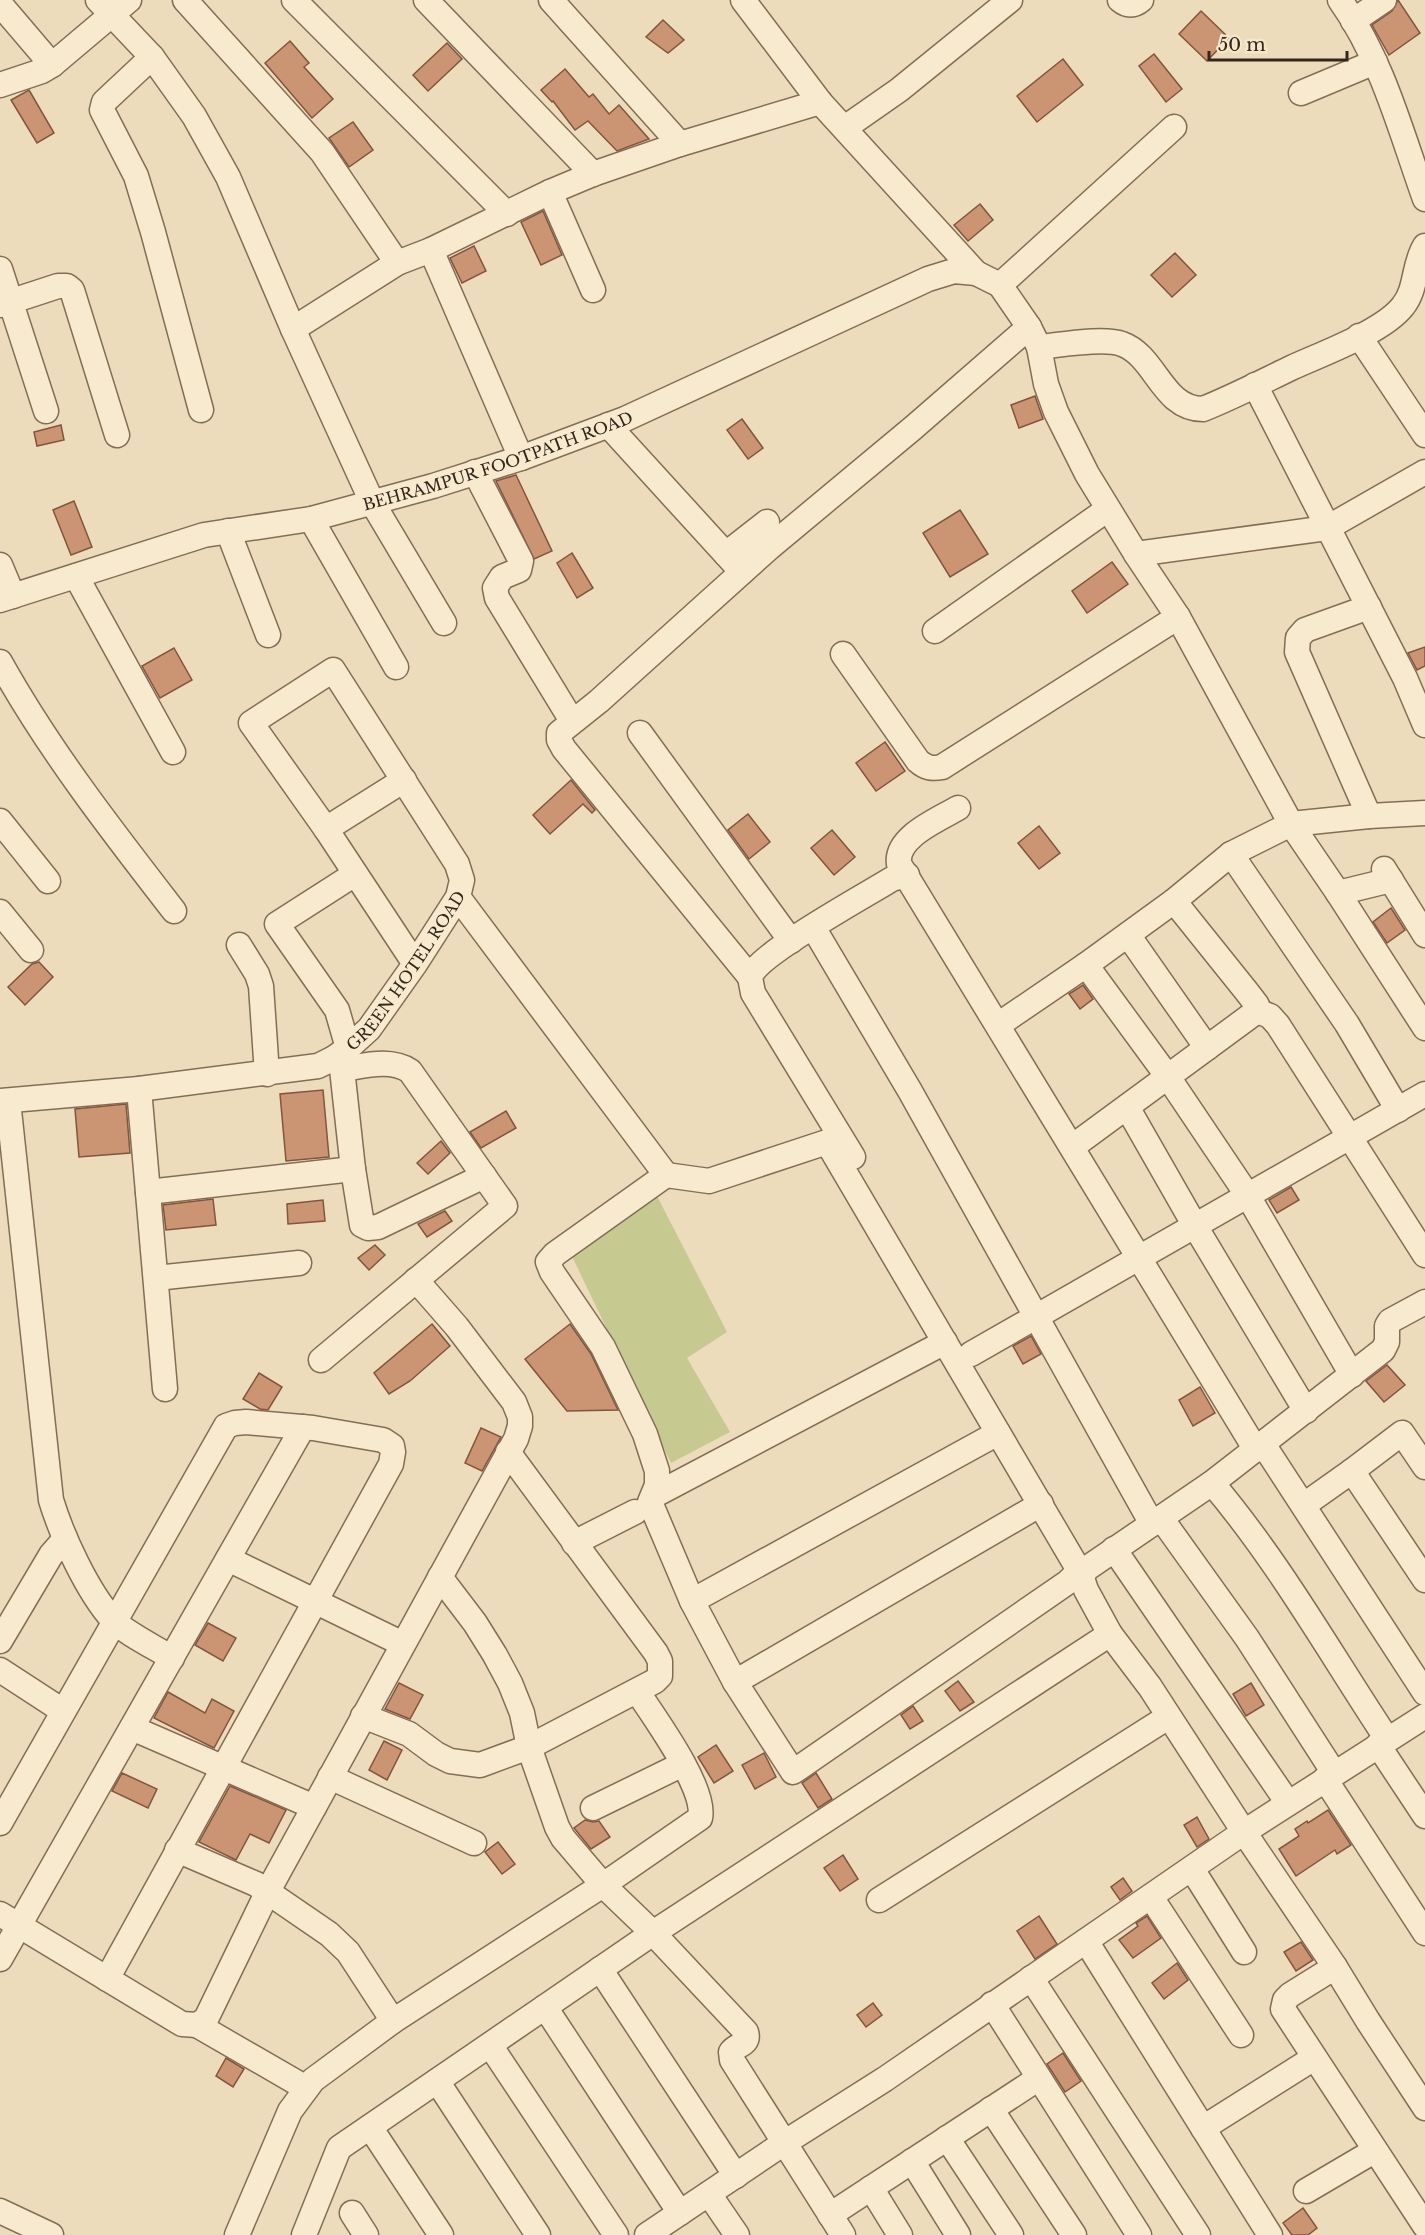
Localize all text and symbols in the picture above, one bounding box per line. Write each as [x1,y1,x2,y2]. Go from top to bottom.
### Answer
scale bar [1209,24,1347,62]
text: 50 m [1218,34,1266,56]
street label: BEHRAMPUR FOOTPATH ROAD [361,407,636,515]
street label: GREEN HOTEL ROAD [342,887,469,1055]

